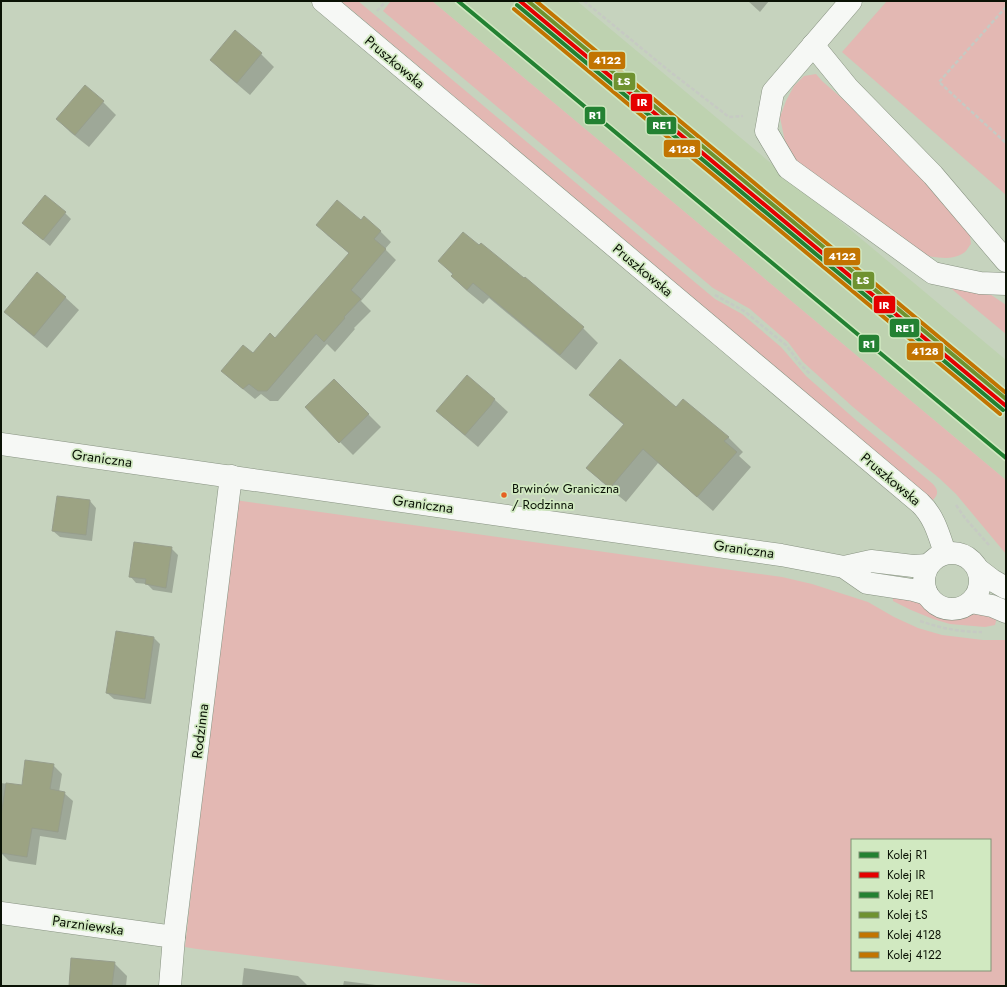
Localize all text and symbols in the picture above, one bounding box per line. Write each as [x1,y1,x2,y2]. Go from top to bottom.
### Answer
street label: Pruszkowska [361,31,429,93]
line badge: 4122 [588,51,626,70]
text: 4122 [593,52,621,68]
line badge: ŁS [613,72,636,91]
text: ŁS [617,73,630,89]
line badge: IR [630,93,653,112]
text: IR [637,94,648,110]
line badge: R1 [584,106,606,125]
text: R1 [589,107,601,123]
line badge: RE1 [646,116,677,135]
text: RE1 [652,117,672,133]
line badge: 4128 [663,139,701,158]
text: 4128 [668,141,696,157]
street label: Pruszkowska [609,239,677,301]
line badge: 4122 [823,247,861,266]
text: 4122 [828,248,856,264]
line badge: ŁS [852,271,875,290]
text: ŁS [856,272,869,288]
line badge: IR [873,295,896,314]
text: IR [879,297,890,313]
line badge: RE1 [889,318,920,338]
text: RE1 [895,320,915,336]
line badge: R1 [858,334,880,353]
text: R1 [863,336,875,352]
line badge: 4128 [906,342,944,361]
text: 4128 [911,343,939,359]
street label: Graniczna [71,444,133,472]
street label: Pruszkowska [857,448,925,510]
place label: Brwinów Graniczna / Rodzinna [512,479,619,514]
street label: Graniczna [392,490,454,518]
marker: Brwinów Graniczna / Rodzinna [499,490,509,500]
street label: Graniczna [713,535,775,563]
street label: Rodzinna [187,702,213,760]
legend [851,839,991,971]
text: Kolej R1 [887,846,928,864]
text: Kolej IR [887,866,925,884]
text: Kolej RE1 [887,886,934,904]
text: Kolej ŁS [887,906,928,924]
street label: Parzniewska [51,910,125,940]
text: Kolej 4128 [887,926,941,944]
text: Kolej 4122 [887,946,942,964]

